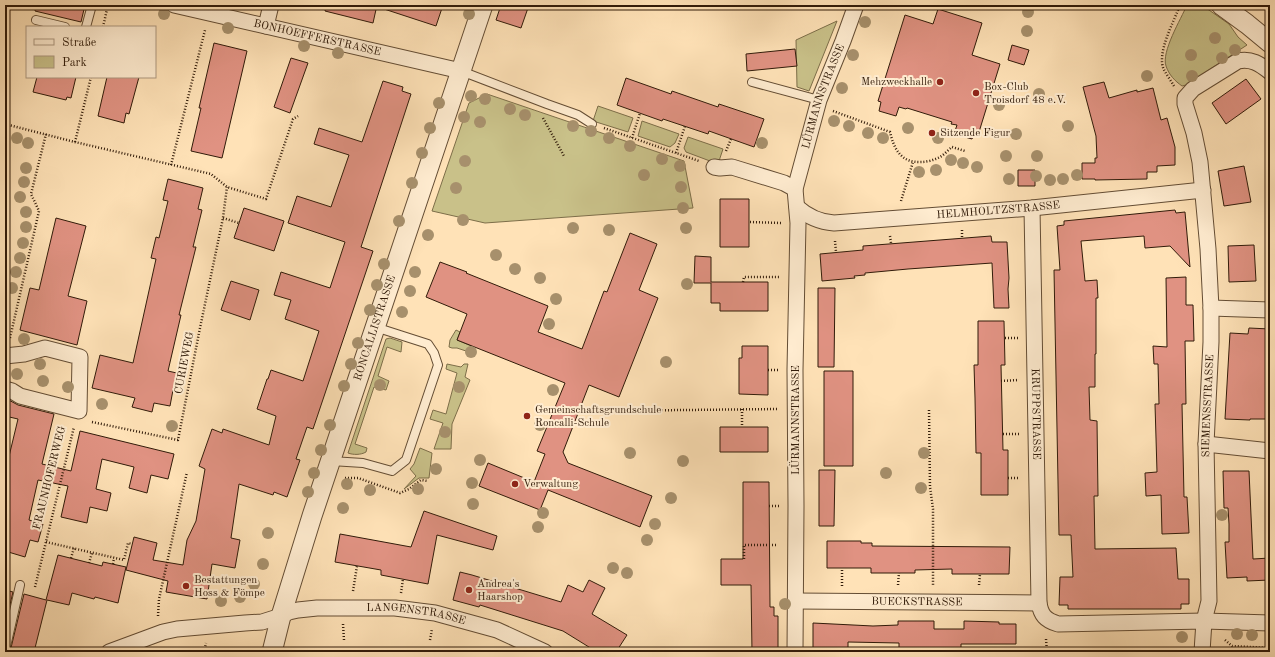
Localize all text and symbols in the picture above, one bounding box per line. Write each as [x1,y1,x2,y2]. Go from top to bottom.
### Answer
street label: BONHOEFFERSTRASSE [253,18,382,58]
legend [26,26,156,78]
text: Straße [62,37,97,49]
street label: LÜRMANNSTRASSE [800,43,847,150]
text: Park [62,57,87,69]
place label: Mehzweckhalle [861,77,932,88]
marker: Mehzweckhalle [935,77,945,87]
place label: Box-Club Troisdorf 48 e.V. [984,82,1066,106]
marker: Box-Club Troisdorf 48 e.V. [971,88,981,98]
marker: Sitzende Figur [927,128,937,138]
place label: Sitzende Figur [940,128,1011,139]
street label: HELMHOLTZSTRASSE [936,200,1061,221]
street label: RONCALLISTRASSE [352,274,398,382]
street label: CURIEWEG [174,331,196,395]
street label: SIEMENSSTRASSE [1200,354,1216,457]
street label: LÜRMANNSTRASSE [789,365,802,475]
street label: KRUPPSTRASSE [1029,368,1042,460]
place label: Gemeinschaftsgrundschule Roncalli-Schule [535,405,661,429]
marker: Gemeinschaftsgrundschule Roncalli-Schule [522,411,532,421]
street label: FRAUNHOFERWEG [32,425,68,531]
marker: Verwaltung [510,479,520,489]
place label: Verwaltung [523,479,578,490]
place label: Bestattungen Hoss & Fömpe [194,575,265,599]
place label: Andrea's Haarshop [477,579,523,603]
marker: Bestattungen Hoss & Fömpe [181,581,191,591]
marker: Andrea's Haarshop [464,585,474,595]
street label: BUECKSTRASSE [871,596,963,608]
street label: LANGENSTRASSE [366,603,467,627]

